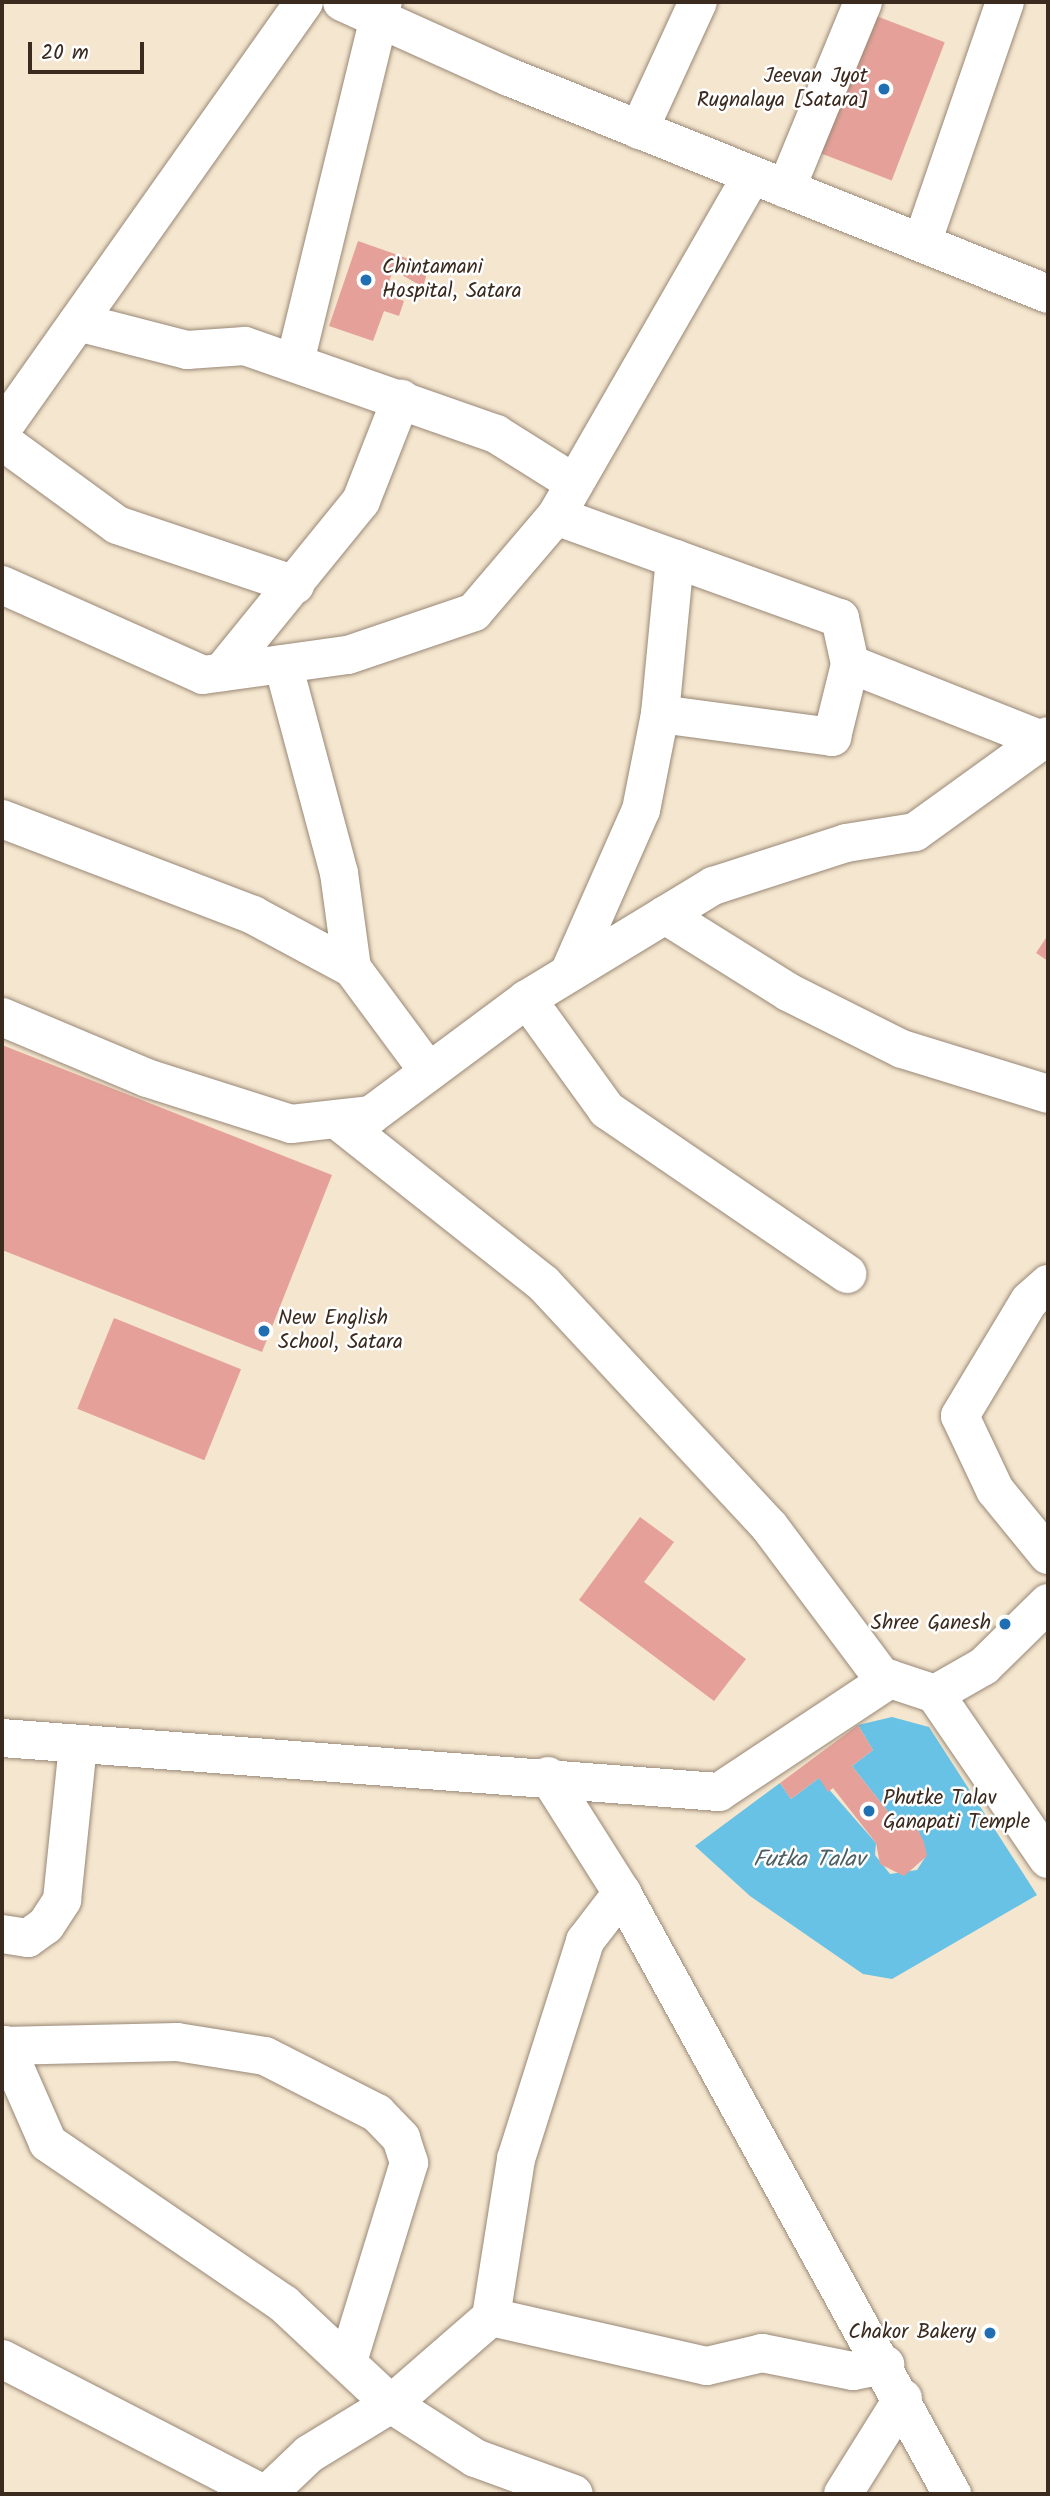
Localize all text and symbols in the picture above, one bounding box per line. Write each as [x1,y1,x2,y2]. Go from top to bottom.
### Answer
scale bar [32,28,147,72]
text: 20 m [41,37,89,70]
place label: Jeevan Jyot Rugnalaya [Satara] [697,64,868,114]
marker: Jeevan Jyot Rugnalaya [Satara] [874,79,894,99]
place label: Chintamani Hospital, Satara [382,255,522,305]
marker: Chintamani Hospital, Satara [356,270,376,290]
place label: New English School, Satara [278,1306,403,1356]
marker: New English School, Satara [256,1323,272,1339]
place label: Shree Ganesh [871,1611,991,1637]
marker: Shree Ganesh [997,1616,1013,1632]
place label: Phutke Talav Ganapati Temple [883,1786,1030,1836]
marker: Phutke Talav Ganapati Temple [861,1803,877,1819]
water label: Futka Talav [753,1846,865,1874]
place label: Chakor Bakery [848,2320,976,2346]
marker: Chakor Bakery [982,2325,998,2341]

